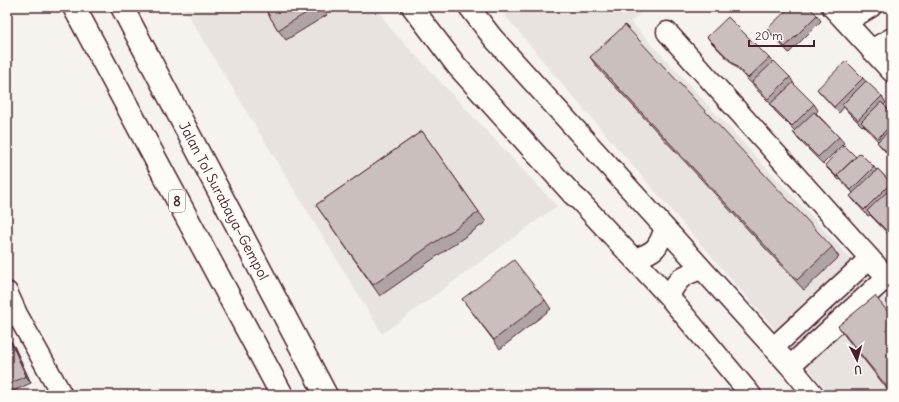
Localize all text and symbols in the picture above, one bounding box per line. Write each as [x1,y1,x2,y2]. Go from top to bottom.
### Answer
scale bar [749,22,814,48]
text: 20 m [755,28,783,43]
street label: Jalan Tol Surabaya–Gempol [175,119,273,283]
road number: 8 [169,190,185,212]
north arrow [837,340,877,380]
text: U [854,363,863,377]

